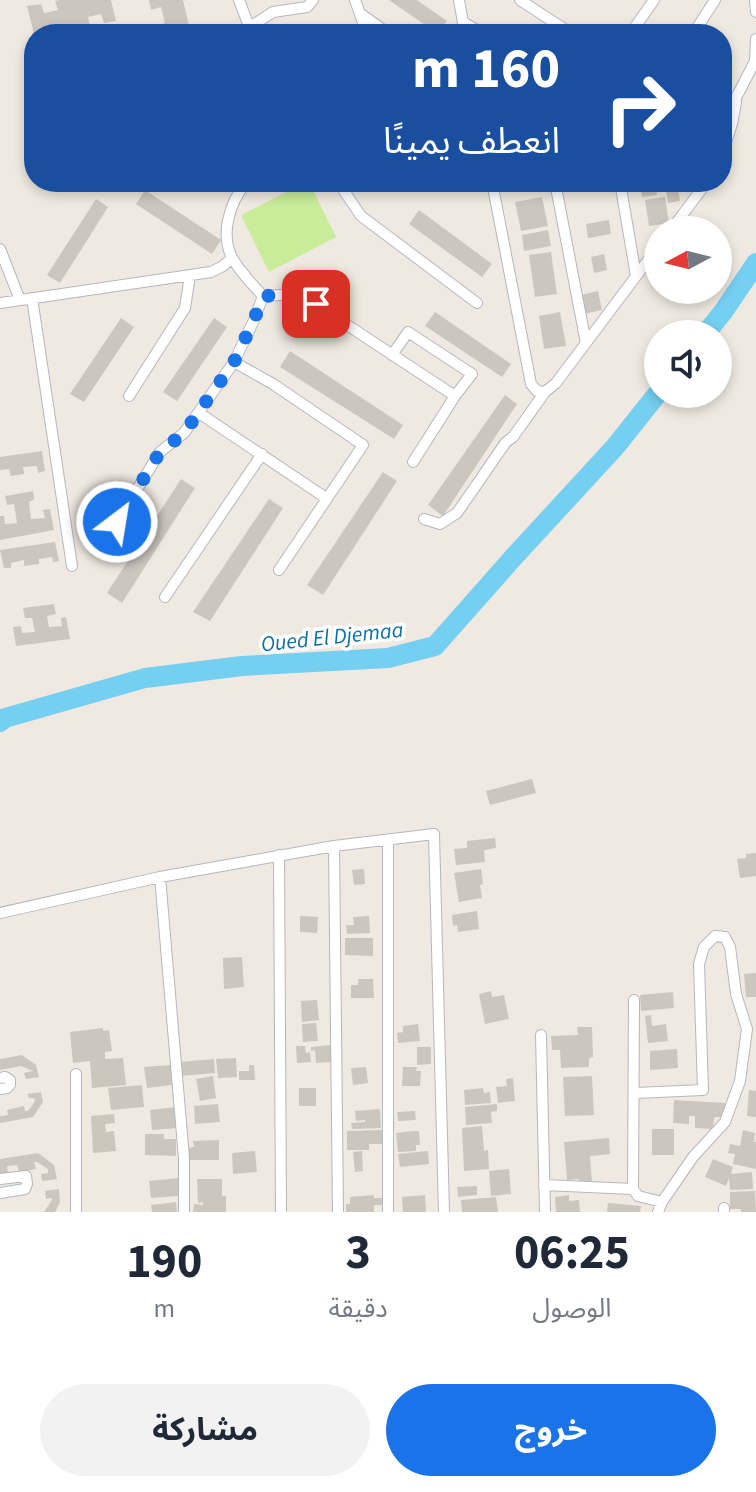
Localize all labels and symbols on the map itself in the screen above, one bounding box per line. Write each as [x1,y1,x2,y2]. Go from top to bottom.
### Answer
north arrow [644,216,732,304]
pin [282,270,350,338]
position arrow [75,480,159,564]
water label: Oued El Djemaa [259,614,405,660]

